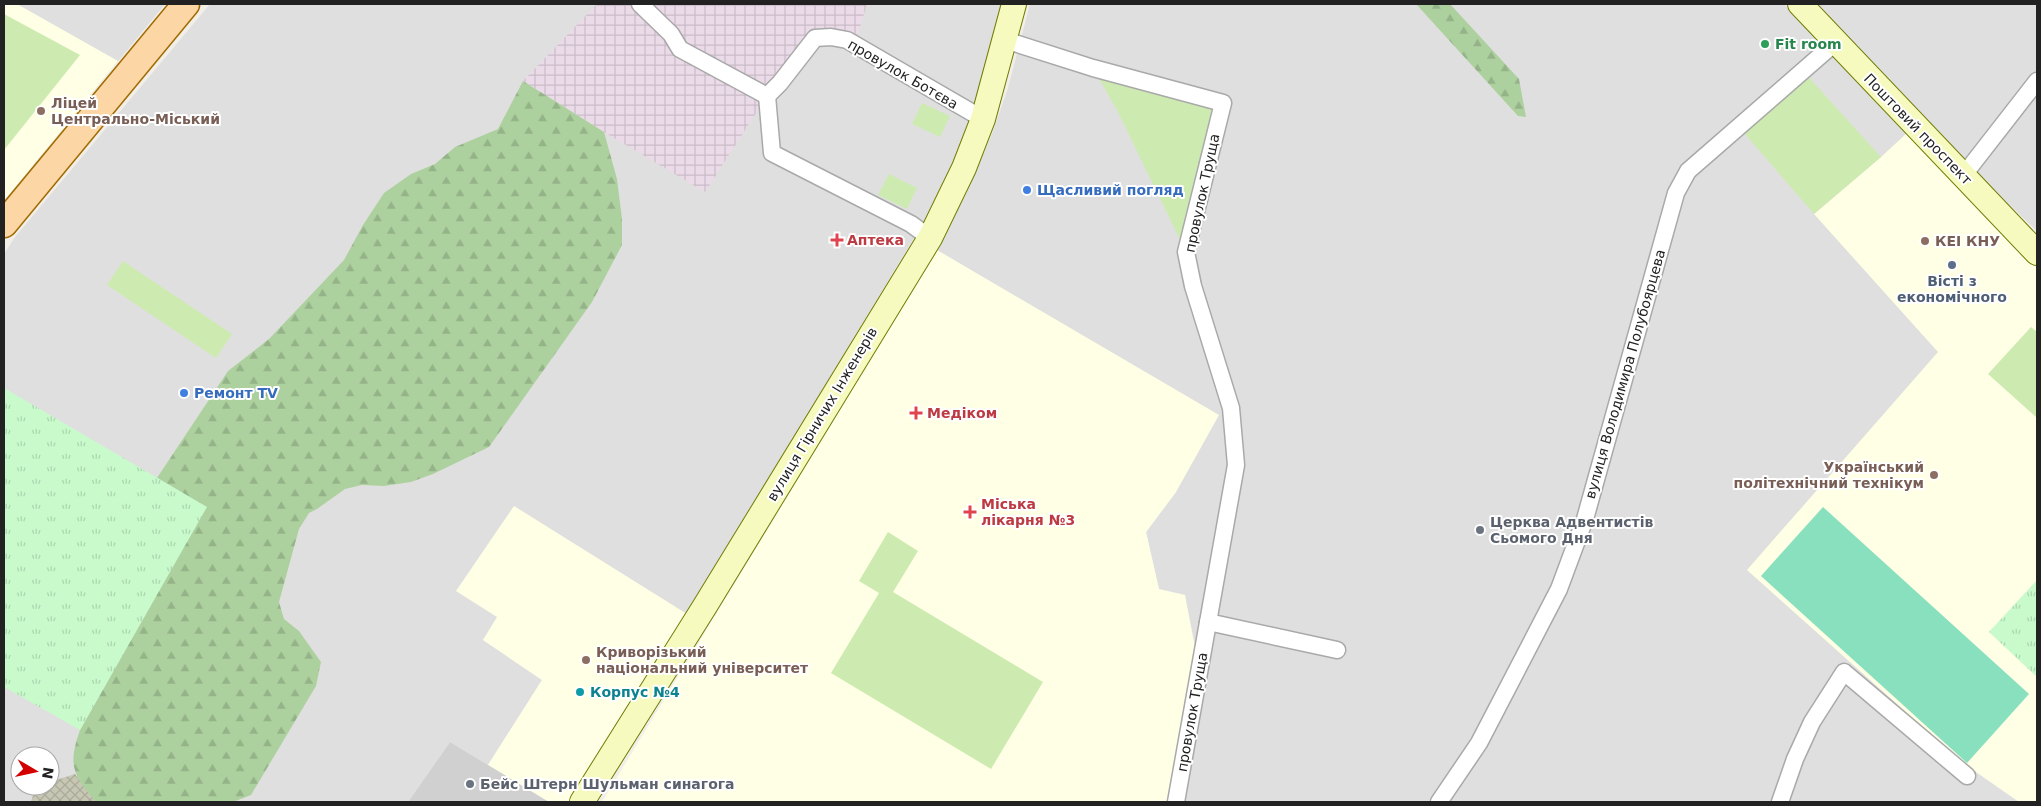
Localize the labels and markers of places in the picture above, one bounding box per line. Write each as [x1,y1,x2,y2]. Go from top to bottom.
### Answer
place label: Fit room [1775,36,1842,52]
marker: Fit room [1759,38,1771,50]
place label: Ліцей Центрально-Міський [51,95,220,127]
marker: Ліцей Центрально-Міський [35,105,47,117]
place label: Щасливий погляд [1037,182,1184,198]
marker: Щасливий погляд [1021,184,1033,196]
place label: Аптека [847,232,904,248]
place label: КЕІ КНУ [1935,233,2000,249]
marker: Аптека [831,234,843,246]
marker: КЕІ КНУ [1919,235,1931,247]
marker: Вісті з економічного [1946,259,1958,271]
place label: Вісті з економічного [1897,273,2007,305]
place label: Ремонт TV [194,385,278,401]
marker: Ремонт TV [178,387,190,399]
place label: Медіком [927,405,997,421]
marker: Медіком [909,406,923,420]
place label: Український політехнічний технікум [1734,459,1924,491]
marker: Український політехнічний технікум [1928,469,1940,481]
place label: Міська лікарня №3 [981,496,1075,528]
marker: Міська лікарня №3 [963,505,977,519]
place label: Церква Адвентистів Сьомого Дня [1490,514,1653,546]
marker: Церква Адвентистів Сьомого Дня [1474,524,1486,536]
place label: Криворізький національний університет [596,644,809,676]
marker: Криворізький національний університет [580,654,592,666]
place label: Корпус №4 [590,684,680,700]
marker: Корпус №4 [574,686,586,698]
place label: Бейс Штерн Шульман синагога [480,776,735,792]
marker: Бейс Штерн Шульман синагога [464,778,476,790]

